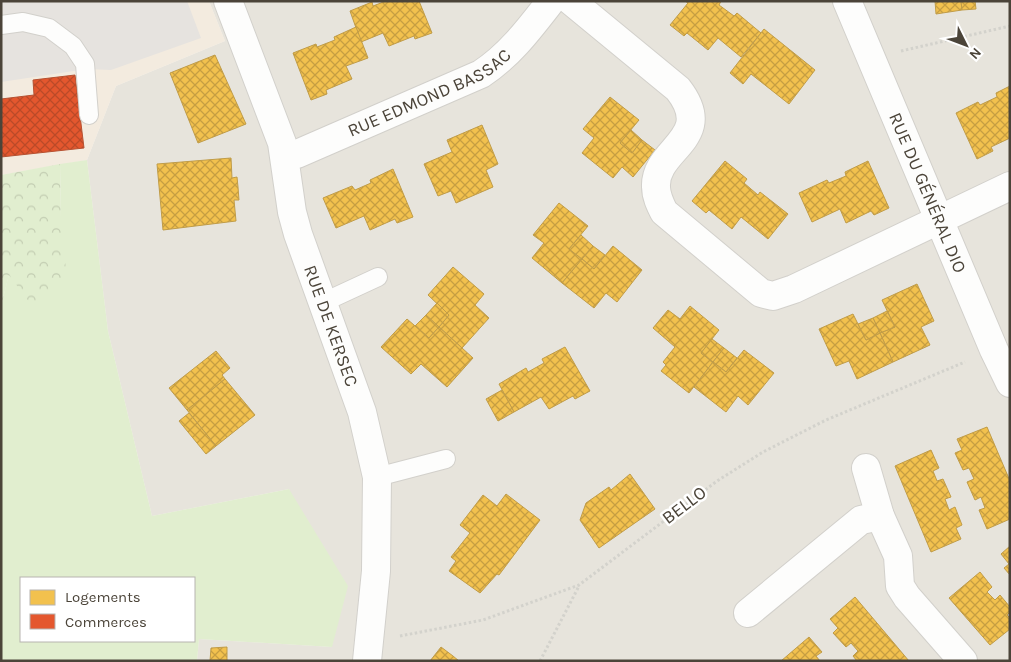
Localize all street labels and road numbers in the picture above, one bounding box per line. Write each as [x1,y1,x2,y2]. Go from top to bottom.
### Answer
street label: RUE EDMOND BASSAC [344,44,516,142]
street label: RUE DU GÉNÉRAL DIO [884,109,971,276]
street label: RUE DE KERSEC [299,262,363,390]
street label: BELLO [658,481,710,529]

